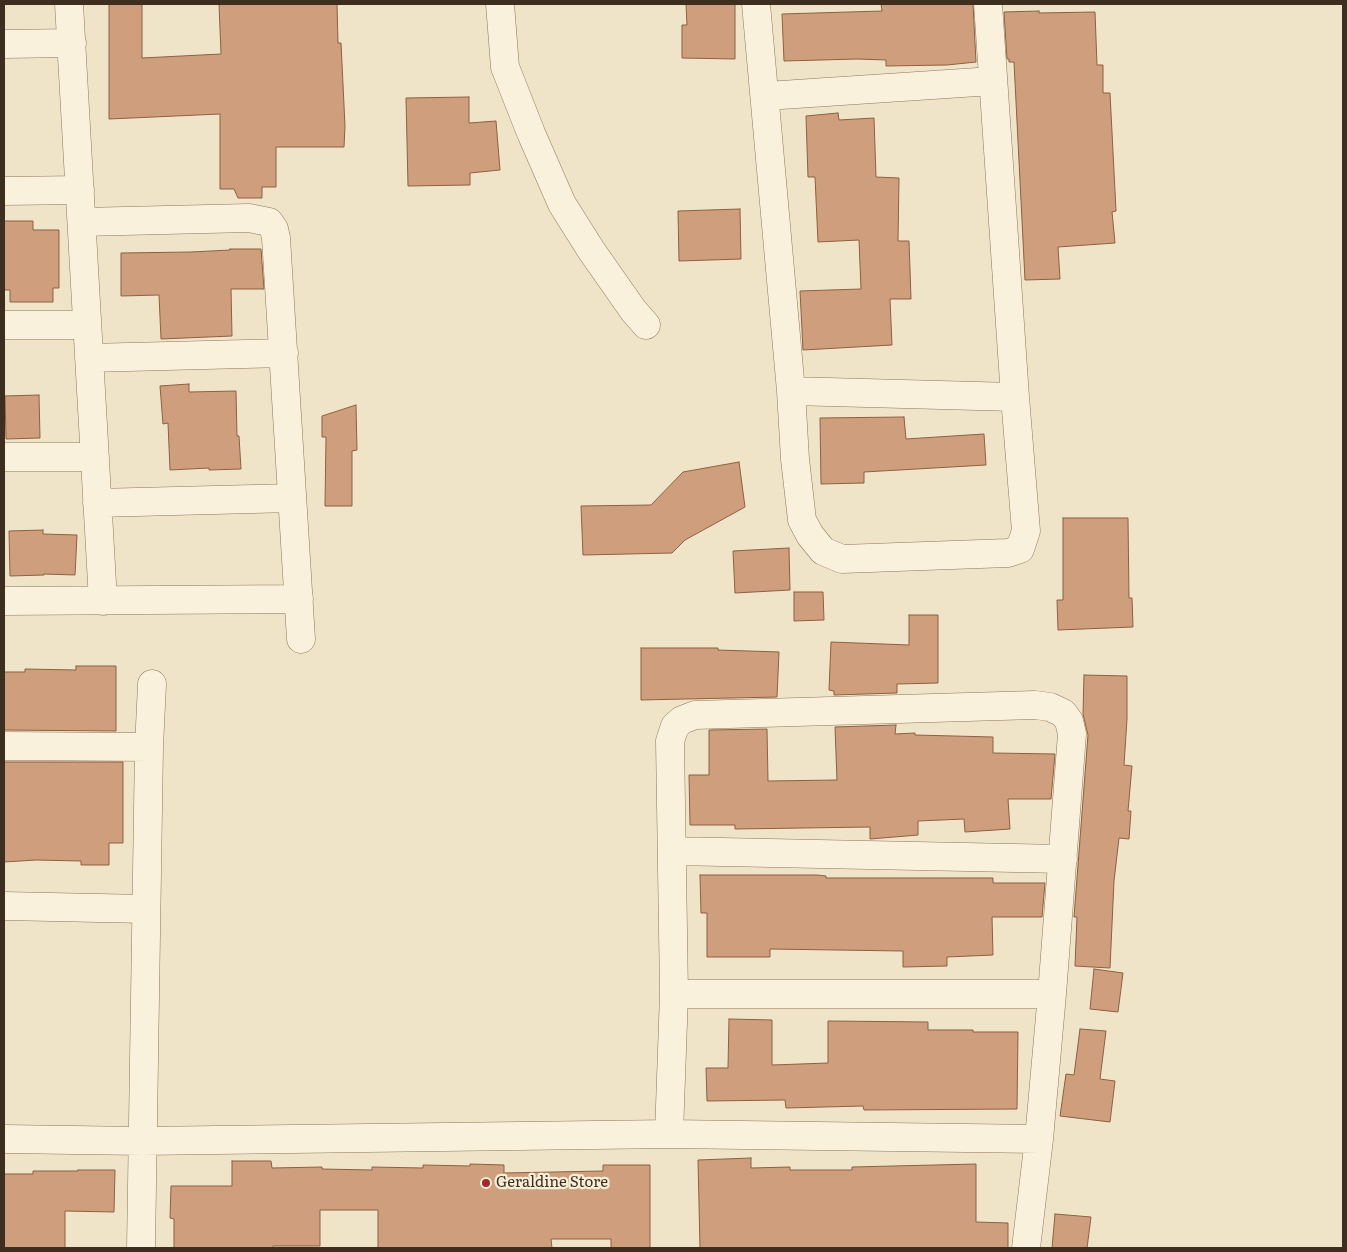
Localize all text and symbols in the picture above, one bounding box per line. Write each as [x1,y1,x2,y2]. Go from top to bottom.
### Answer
place label: Geraldine Store [496,1174,608,1192]
marker: Geraldine Store [480,1177,492,1189]

